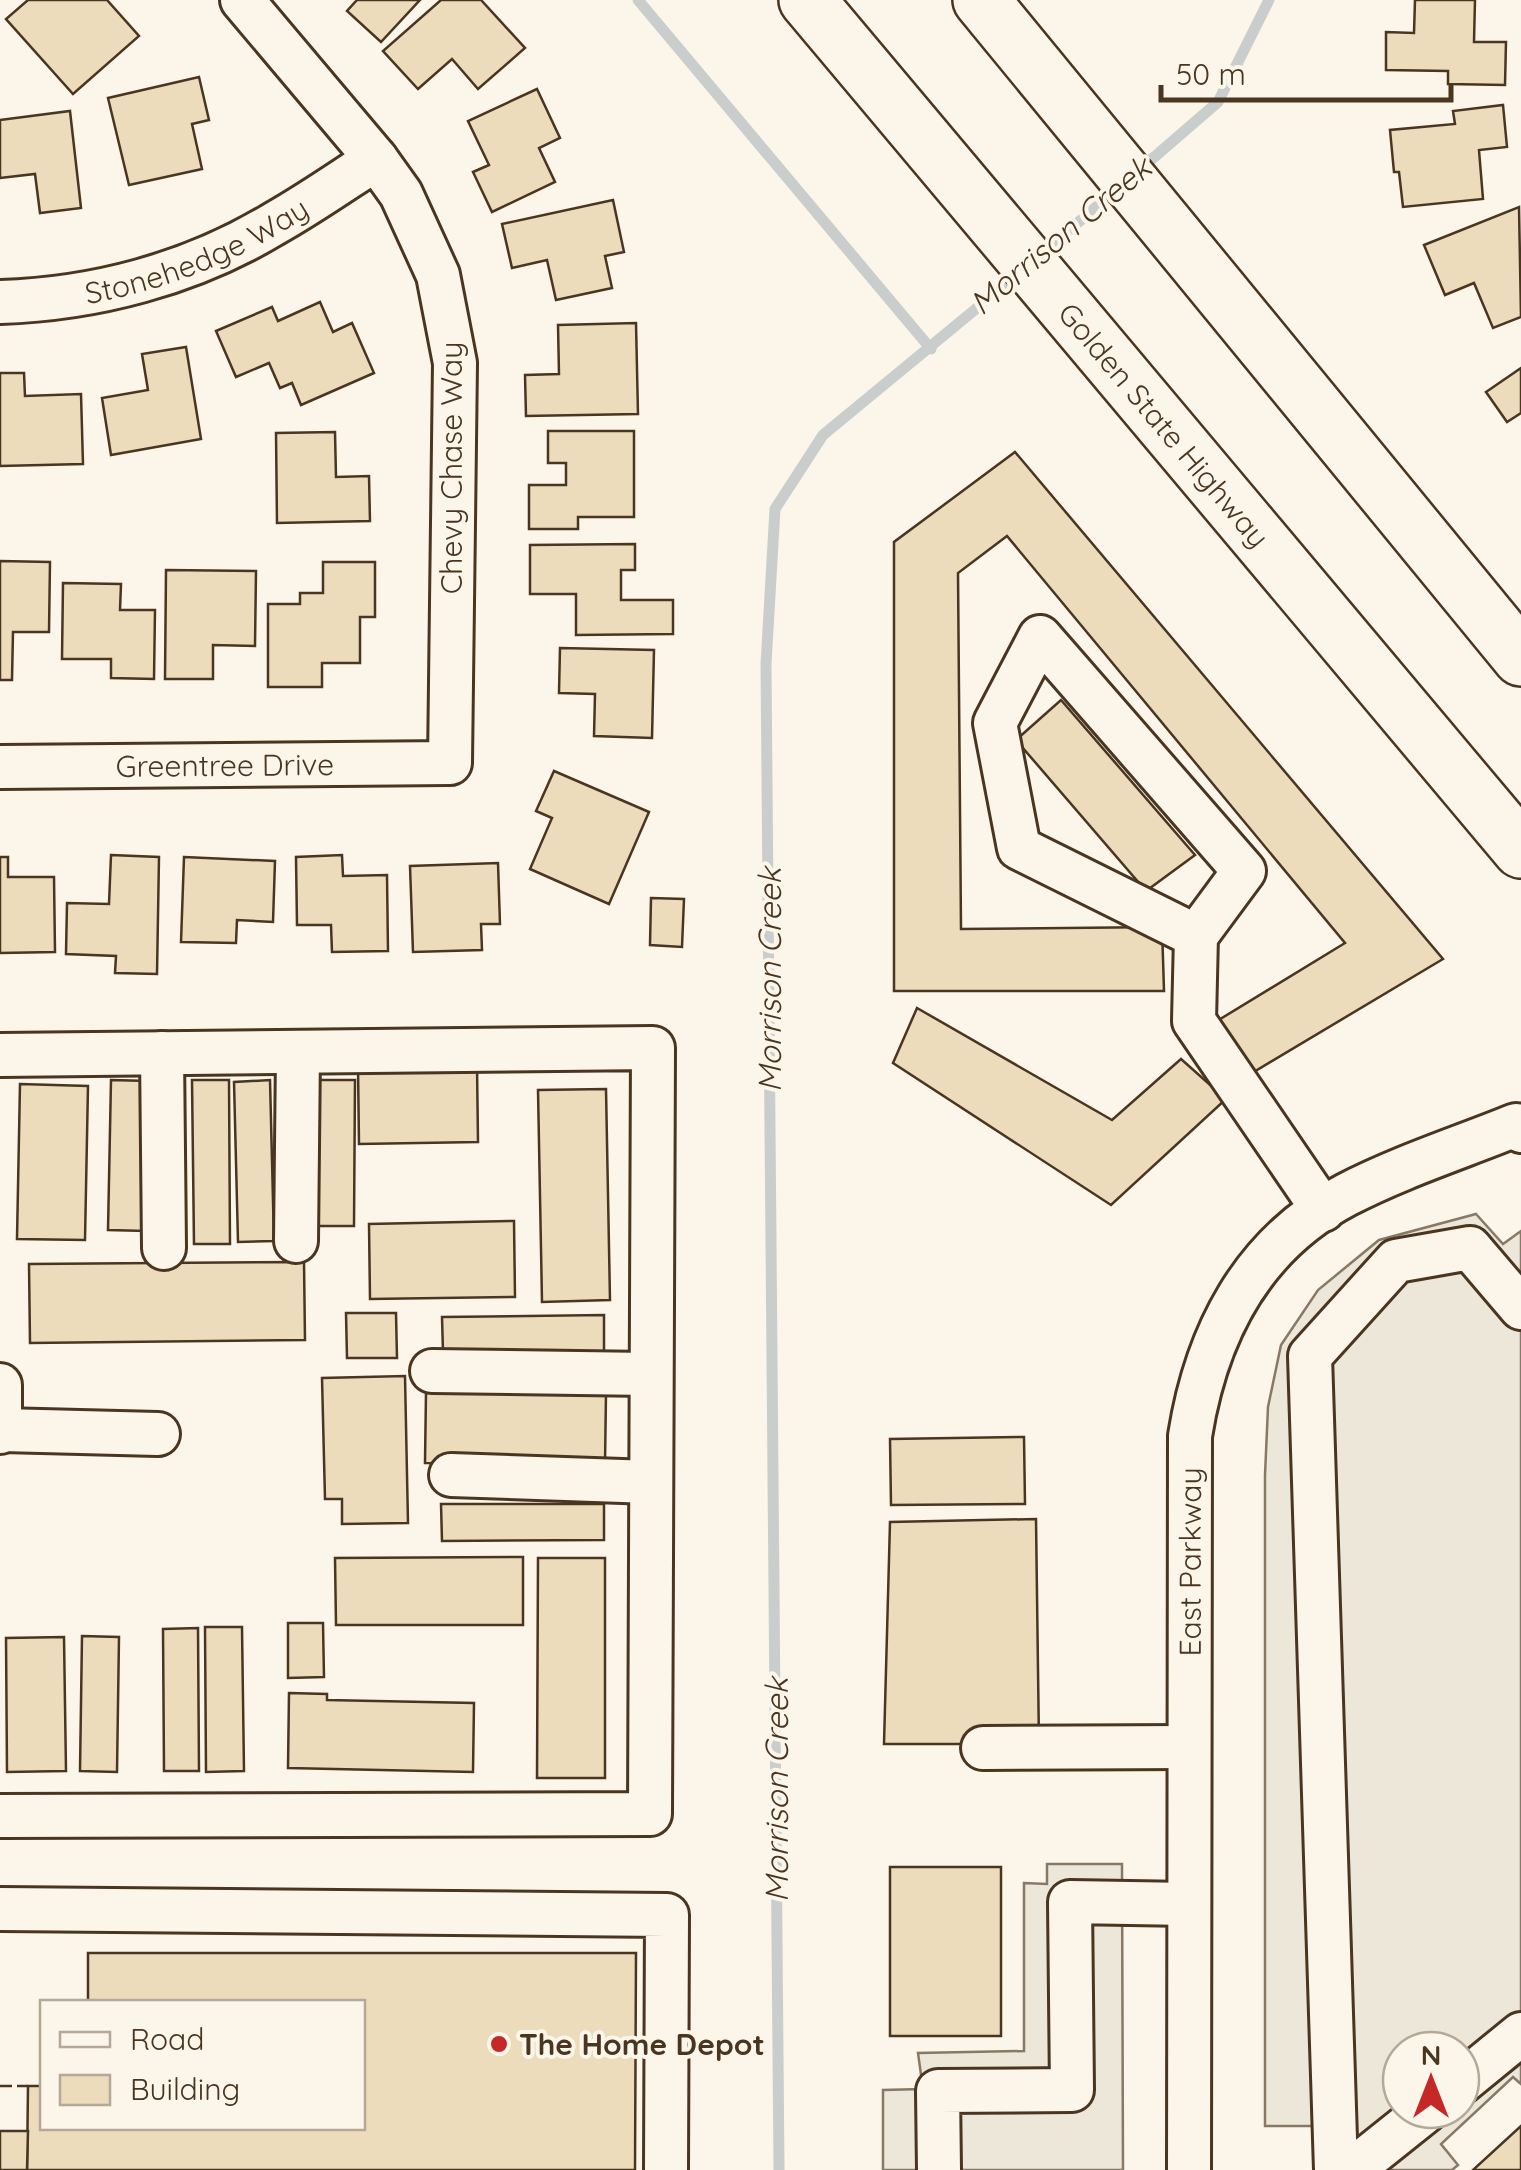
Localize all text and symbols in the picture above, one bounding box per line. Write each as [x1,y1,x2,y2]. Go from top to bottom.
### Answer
scale bar [1161,40,1451,102]
text: 50 m [1176,55,1246,93]
water label: Morrison Creek [961,146,1161,323]
street label: Stonehedge Way [82,189,315,312]
street label: Golden State Highway [1050,295,1278,555]
street label: Chevy Chase Way [432,342,470,594]
street label: Greentree Drive [116,745,334,785]
water label: Morrison Creek [749,865,789,1092]
street label: East Parkway [1171,1467,1209,1657]
water label: Morrison Creek [756,1675,796,1902]
legend [40,2000,365,2130]
text: Road [130,2020,204,2058]
place label: The Home Depot [519,2025,765,2063]
north arrow [1381,2030,1481,2130]
marker: The Home Depot [488,2033,510,2055]
text: N [1421,2037,1441,2072]
text: Building [130,2070,240,2108]

